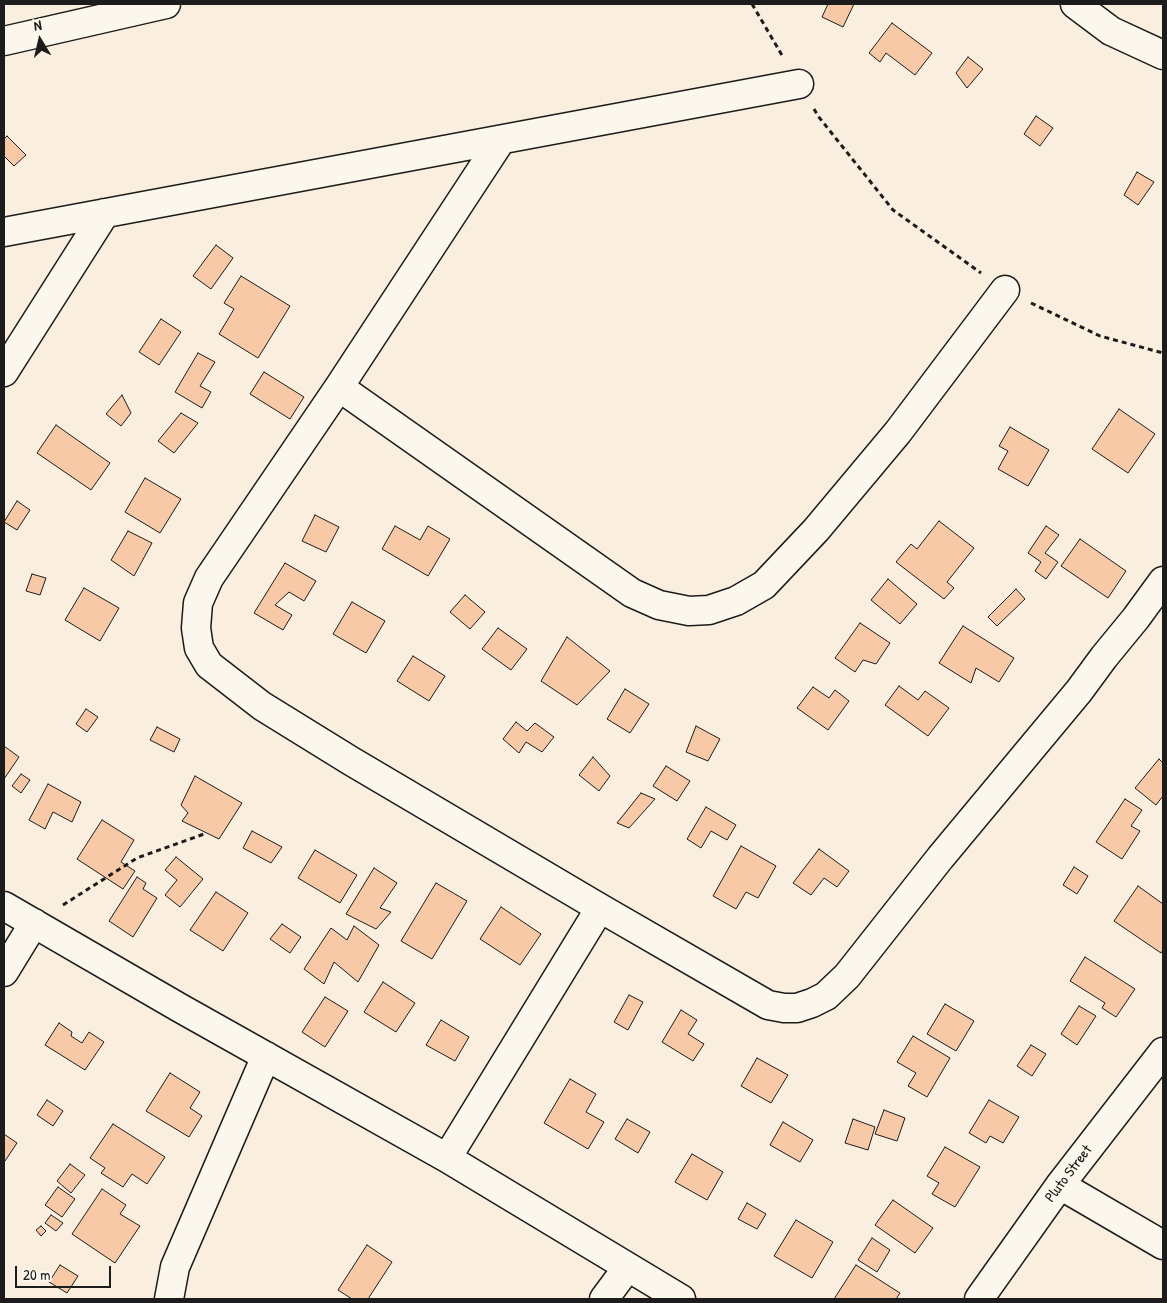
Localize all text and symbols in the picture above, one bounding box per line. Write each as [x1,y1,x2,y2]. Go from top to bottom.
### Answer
north arrow [15,15,65,65]
text: N [32,15,43,35]
street label: Pluto Street [1042,1142,1096,1206]
scale bar [18,1256,114,1288]
text: 20 m [23,1264,50,1285]

